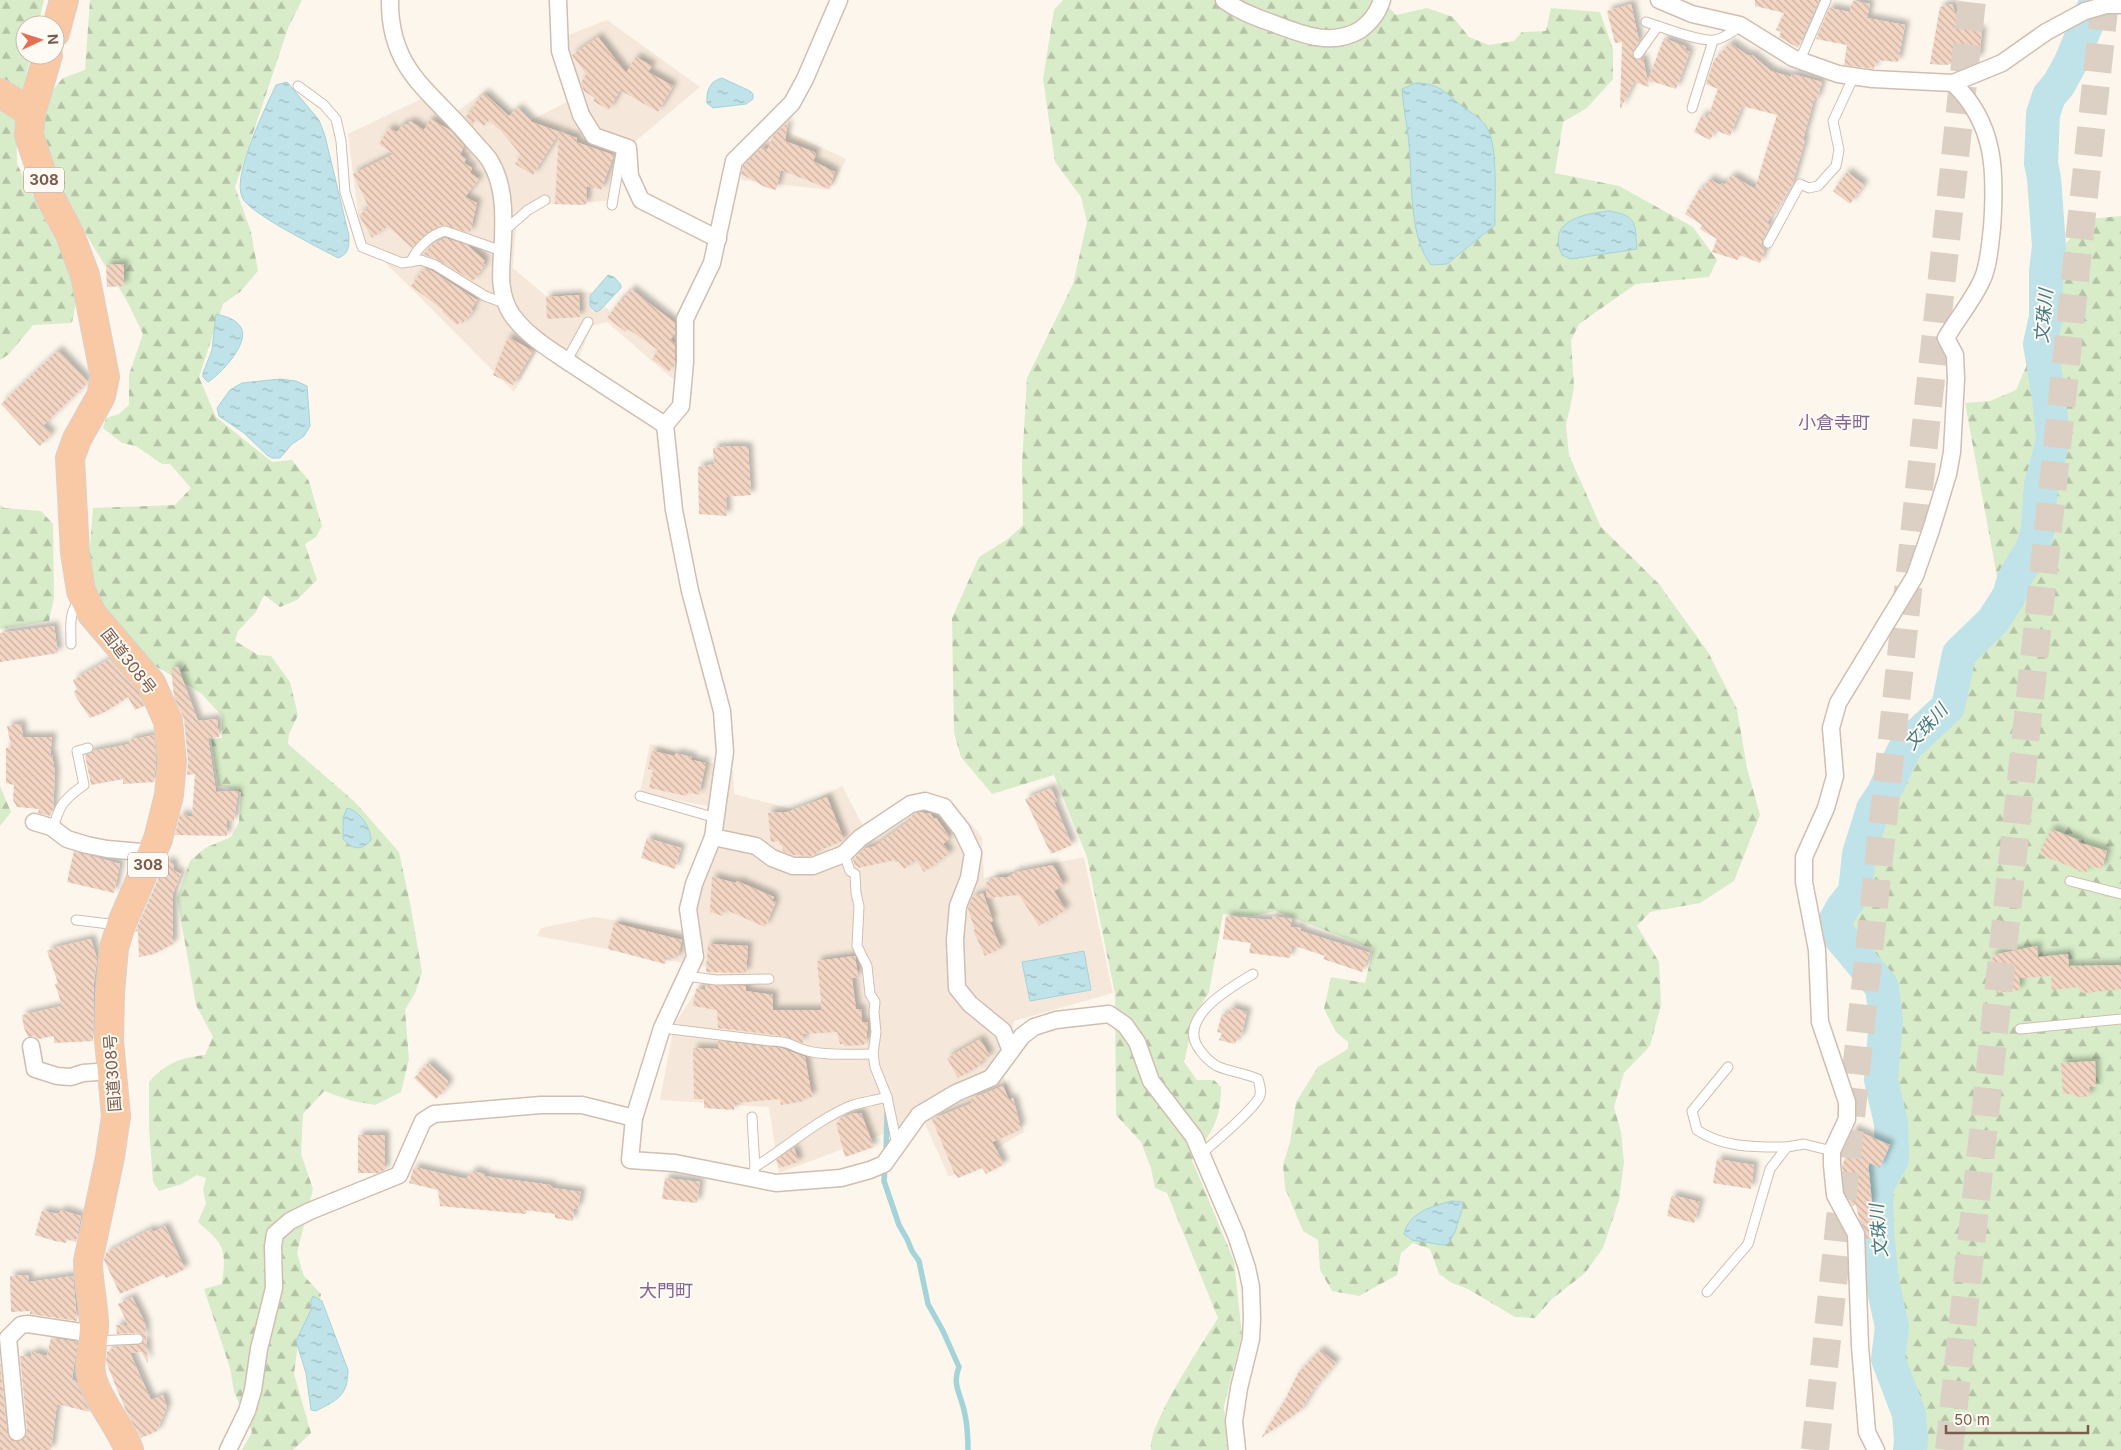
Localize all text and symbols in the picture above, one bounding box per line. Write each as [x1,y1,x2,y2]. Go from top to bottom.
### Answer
north arrow [15,15,65,65]
text: N [45,33,62,45]
road number: 308 [24,168,64,192]
water label: 文珠川 [2031,286,2056,344]
district label: 小倉寺町 [1798,412,1870,433]
street label: 国道308号 [97,624,161,698]
water label: 文珠川 [1900,698,1953,754]
road number: 308 [128,852,168,878]
street label: 国道308号 [99,1033,125,1113]
water label: 文珠川 [1866,1201,1891,1259]
district label: 大門町 [639,1280,693,1301]
scale bar [1946,1402,2088,1434]
text: 50 m [1954,1410,1990,1429]

